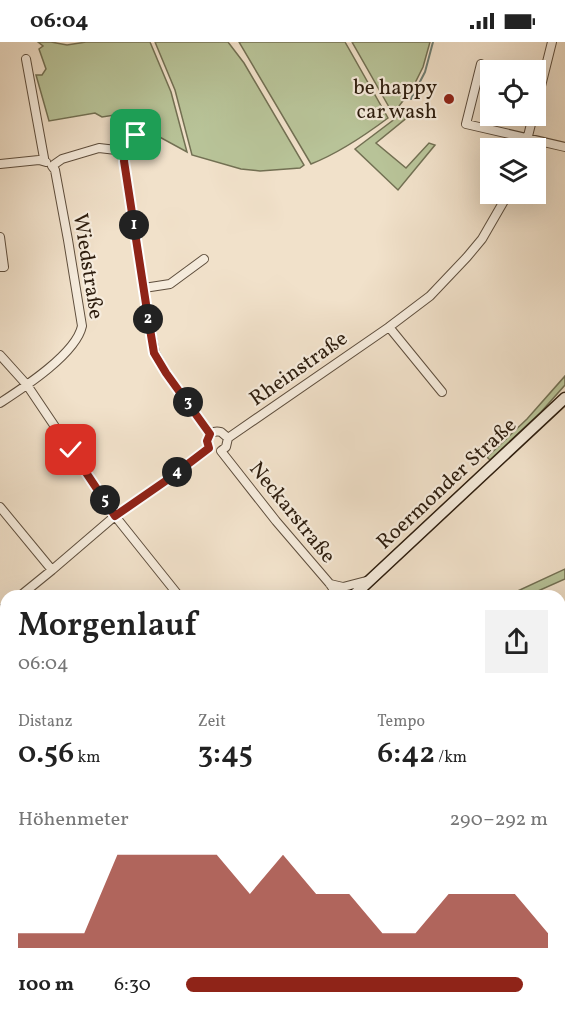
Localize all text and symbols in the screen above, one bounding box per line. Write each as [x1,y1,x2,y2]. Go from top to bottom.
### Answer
text: 06:04 [30,6,89,37]
map controls [480,60,546,204]
button: locate [480,60,546,126]
place label: be happy car wash [353,74,438,127]
marker: be happy car wash [442,92,456,106]
pin [110,109,161,160]
icon: arrive [119,118,152,151]
button: layers [480,138,546,204]
pin: 1 [119,210,149,240]
street label: Wiedstraße [65,211,110,321]
text: 1 [131,214,137,236]
pin: 2 [133,304,163,334]
text: 2 [144,308,152,330]
street label: Rheinstraße [244,325,354,414]
pin: 3 [173,387,203,417]
text: 3 [184,391,192,413]
street label: Roermonder Straße [371,412,523,557]
pin [45,424,96,475]
icon: check [54,433,87,466]
street label: Neckarstraße [242,456,342,570]
pin: 4 [162,457,192,487]
text: 4 [172,461,182,483]
pin: 5 [90,485,120,515]
text: 5 [101,489,109,511]
text: Morgenlauf [18,604,197,650]
button: share [485,610,548,673]
text: 06:04 [18,650,69,678]
text: Distanz [18,711,73,733]
text: Zeit [198,711,226,733]
text: Tempo [377,711,425,733]
text: 0.56 [18,733,74,775]
text: 3:45 [198,733,253,775]
text: 6:42 [377,733,435,775]
text: km [74,747,100,769]
text: /km [435,747,467,769]
text: Höhenmeter [18,806,129,834]
text: 290–292 m [449,806,548,834]
text: 100 m [18,971,74,999]
text: 6:30 [114,971,151,999]

